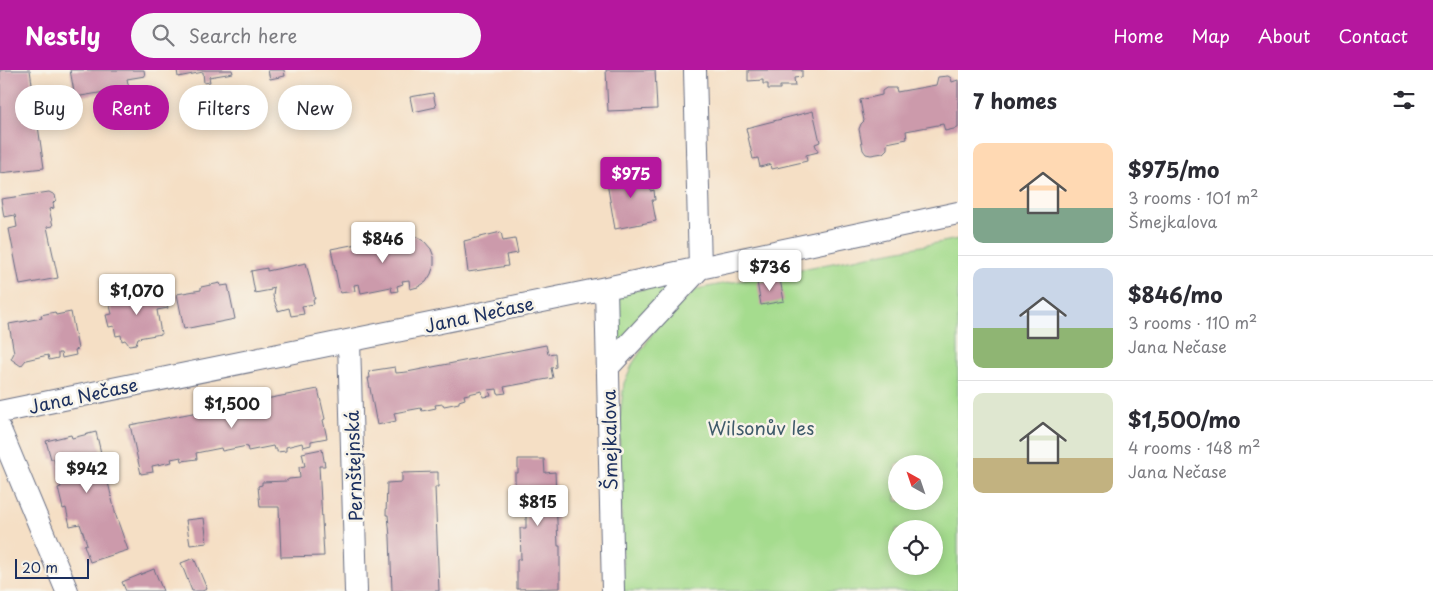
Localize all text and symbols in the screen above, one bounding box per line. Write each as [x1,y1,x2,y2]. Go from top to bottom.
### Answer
search box [131,13,481,58]
text: Nestly [25,17,101,53]
icon: search [149,21,177,49]
text: Search here [189,21,297,49]
text: Home [1113,22,1163,49]
text: Map [1191,22,1230,49]
text: About [1258,22,1310,49]
text: Contact [1338,22,1408,49]
text: 7 homes [973,84,1057,116]
chip: Buy [15,85,83,130]
chip: Rent [93,85,169,130]
chip: Filters [179,85,268,130]
chip: New [278,85,352,130]
icon: filters [1390,86,1418,114]
text: $975/mo [1128,153,1219,185]
pin: $975 [601,156,661,199]
text: $975 [611,161,651,185]
icon: home [1013,163,1073,223]
text: 3 rooms · 101 m² [1128,185,1259,209]
text: Šmejkalova [1128,209,1217,233]
pin: $846 [353,222,413,264]
text: $846 [362,226,404,250]
pin: $736 [740,250,800,292]
text: $736 [749,254,791,278]
pin: $1,070 [96,274,178,316]
text: $1,070 [110,278,164,302]
text: $846/mo [1128,278,1223,310]
icon: home [1013,288,1073,348]
street label: Jana Nečase [422,289,536,339]
text: 3 rooms · 110 m² [1128,310,1257,334]
text: Jana Nečase [1128,334,1227,358]
street label: Jana Nečase [26,370,140,420]
pin: $1,500 [191,386,273,429]
street label: Šmejkalova [595,389,623,491]
text: $1,500 [204,391,260,415]
text: $1,500/mo [1128,403,1240,435]
street label: Pernštejnská [338,409,368,522]
icon: home [1013,413,1073,473]
park label: Wilsonův les [708,414,815,441]
text: 4 rooms · 148 m² [1128,435,1261,459]
pin: $942 [57,452,117,494]
north arrow [888,455,942,510]
map controls [888,455,943,575]
text: $942 [66,456,108,480]
text: Jana Nečase [1128,459,1227,483]
pin: $815 [508,484,568,527]
text: $815 [519,489,557,513]
button: locate [888,520,943,575]
scale bar [15,556,89,579]
text: 20 m [22,557,58,578]

